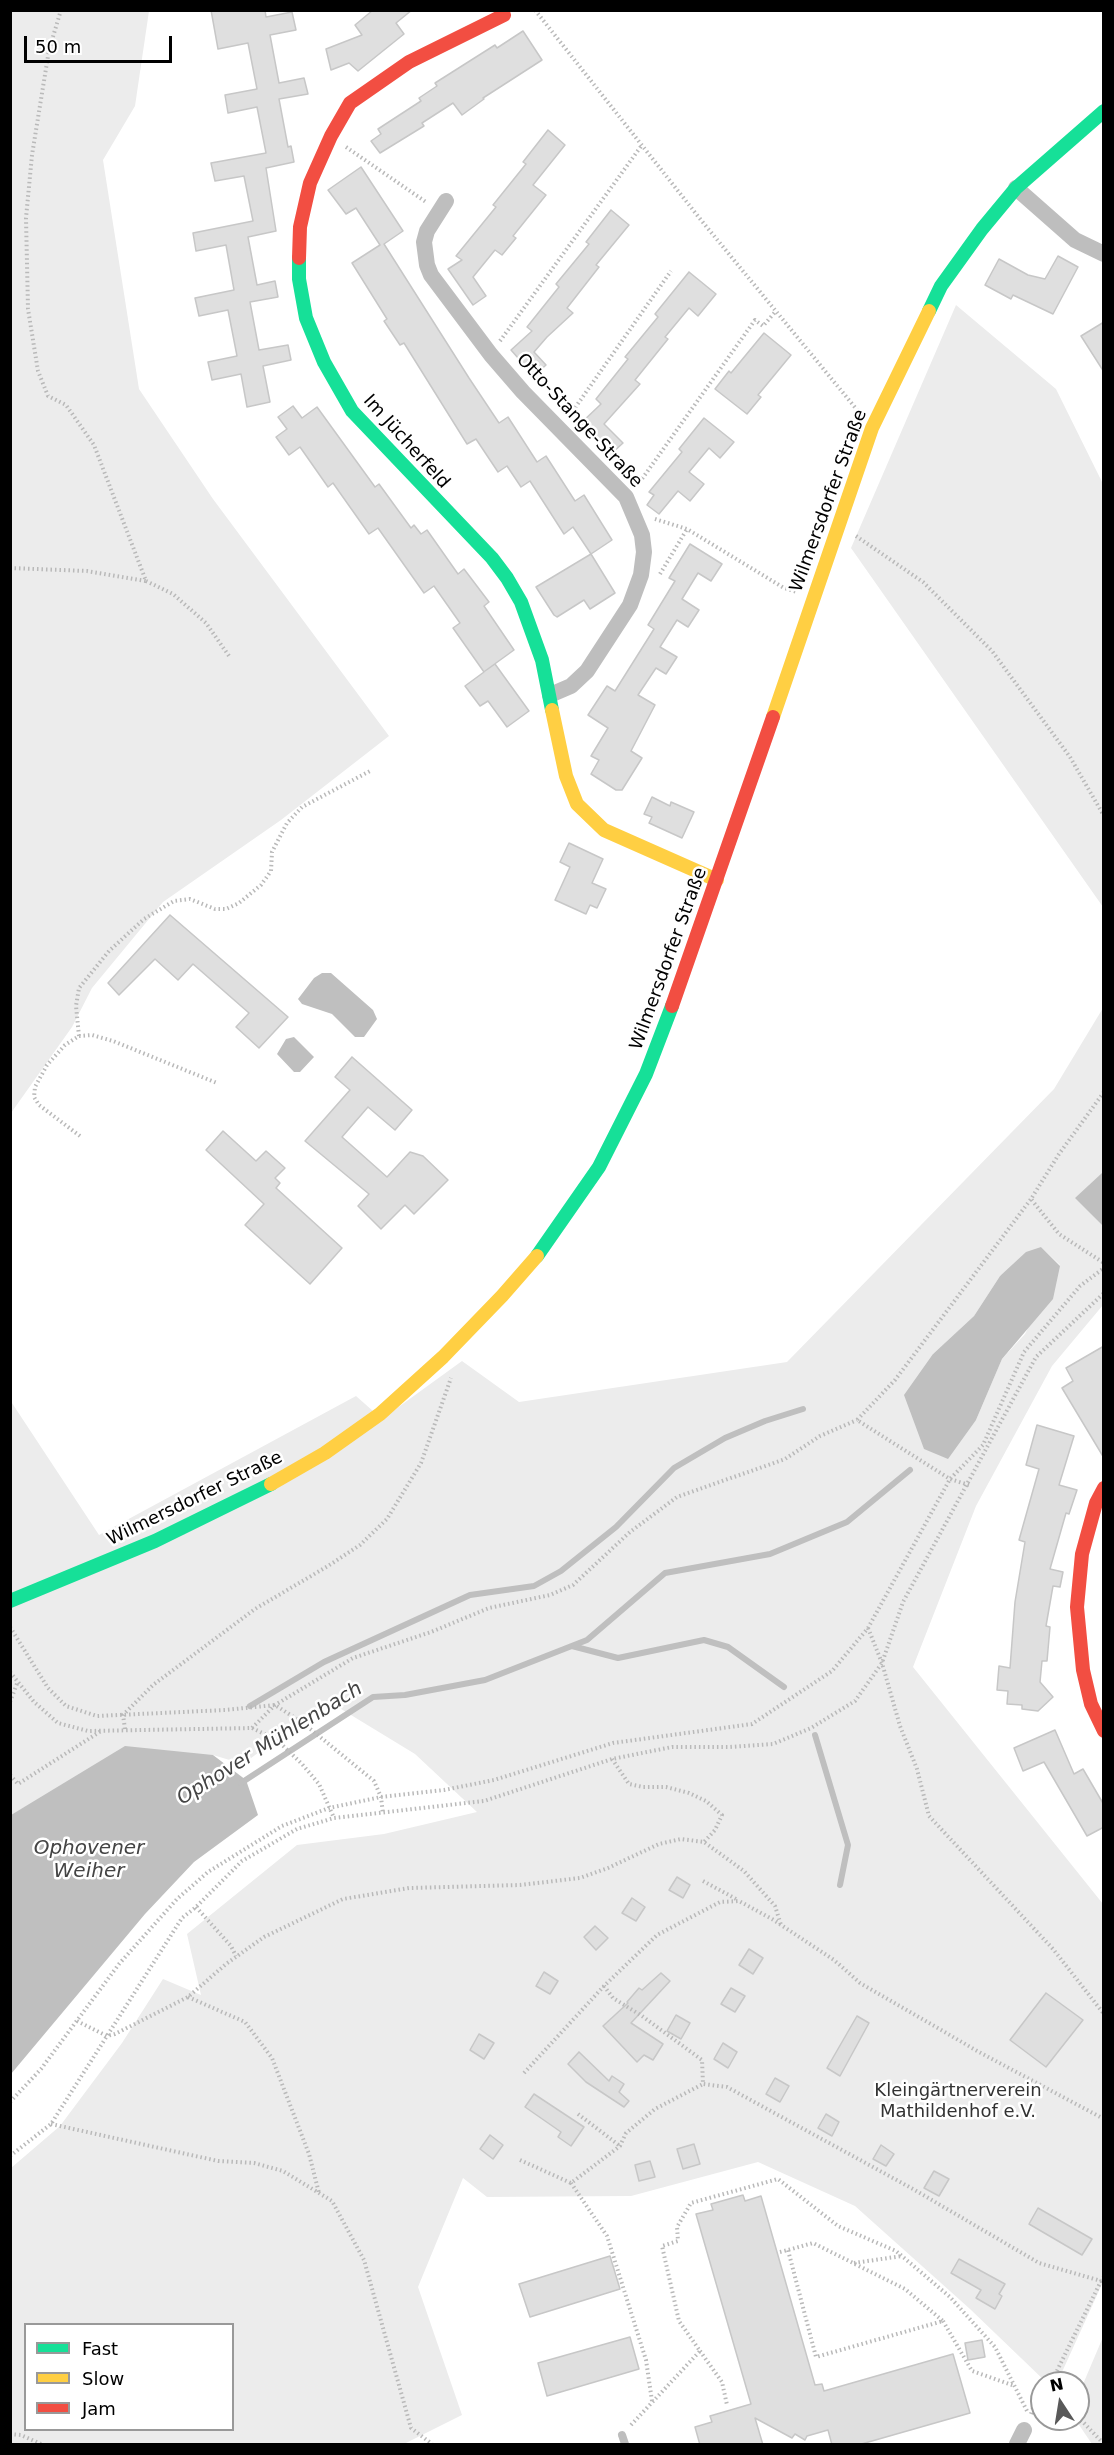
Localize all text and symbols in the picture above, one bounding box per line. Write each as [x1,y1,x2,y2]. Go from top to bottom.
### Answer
scale bar [27,24,176,62]
text: 50 m [35,36,81,57]
street label: Otto-Stange-Straße [511,350,647,492]
street label: Im Jücherfeld [358,391,454,493]
street label: Wilmersdorfer Straße [786,407,872,595]
street label: Wilmersdorfer Straße [626,865,712,1053]
street label: Wilmersdorfer Straße [104,1447,286,1551]
water label: Ophover Mühlenbach [173,1677,367,1811]
water label: Ophovener Weiher [34,1837,144,1884]
park label: Kleingärtnerverein Mathildenhof e.V. [874,2080,1042,2122]
legend [24,2323,234,2431]
text: Fast [82,2338,118,2359]
text: Slow [82,2368,124,2389]
north arrow [1030,2371,1090,2431]
text: N [1048,2374,1065,2396]
text: Jam [82,2398,116,2419]

